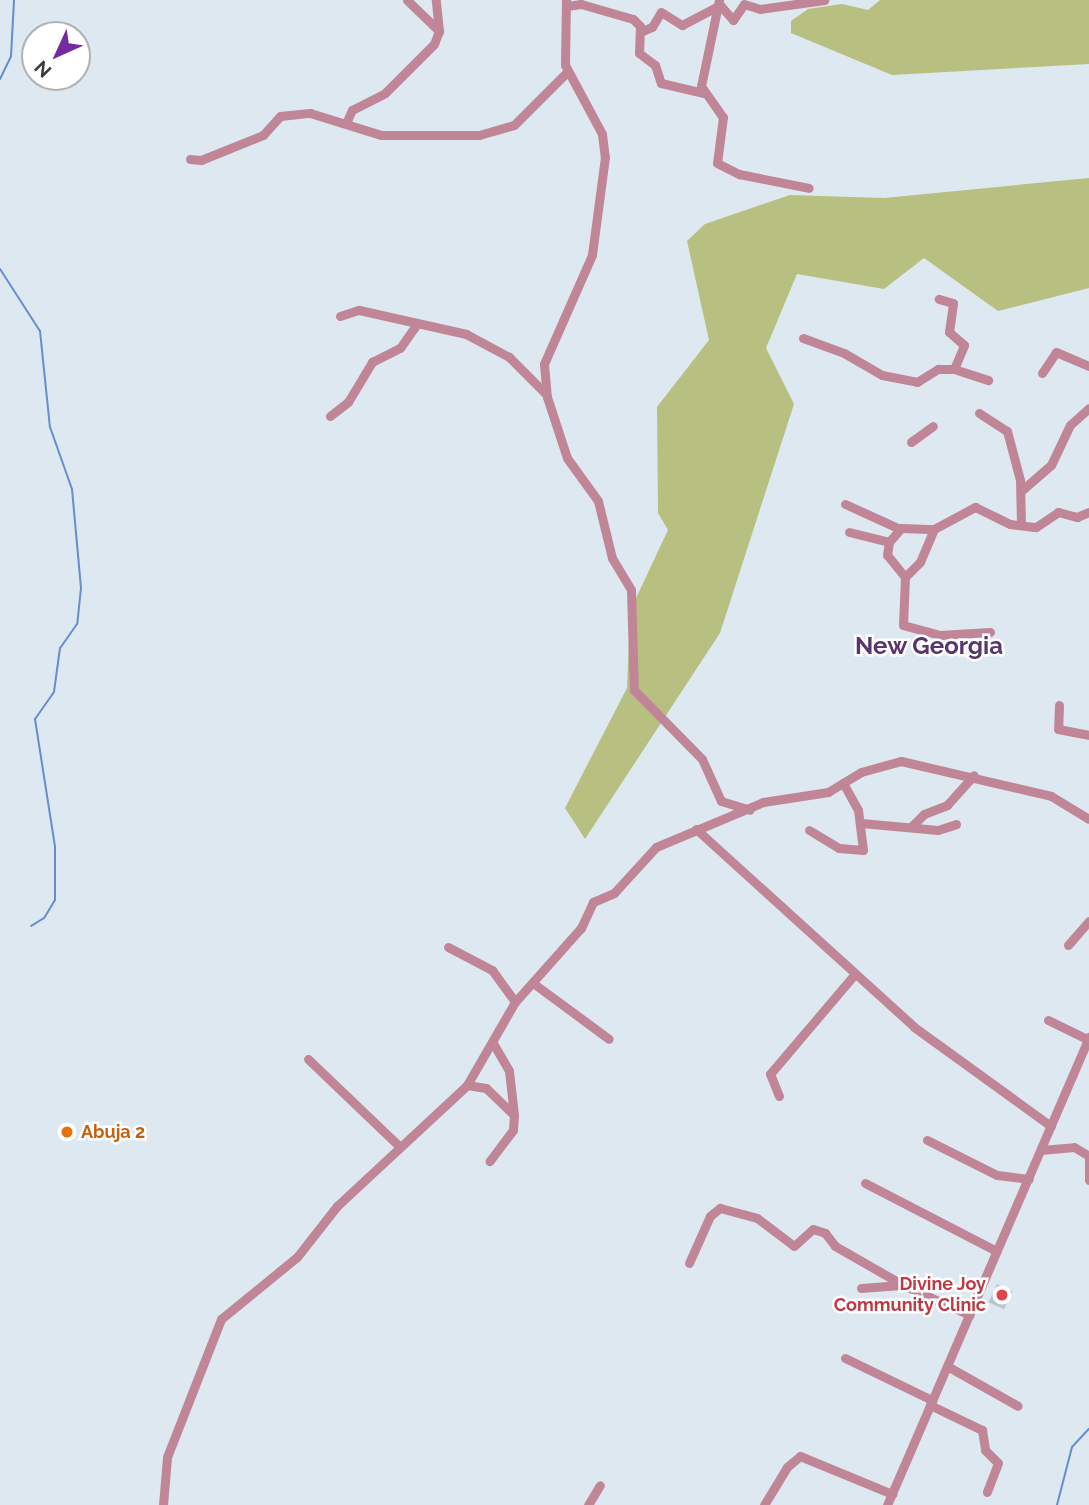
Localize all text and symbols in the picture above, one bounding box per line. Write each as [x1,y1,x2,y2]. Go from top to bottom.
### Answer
north arrow [21,21,91,91]
text: N [30,57,55,82]
district label: New Georgia [855,632,1003,660]
place label: Abuja 2 [81,1121,145,1143]
marker: Abuja 2 [59,1124,75,1140]
place label: Divine Joy Community Clinic [833,1274,986,1316]
marker: Divine Joy Community Clinic [992,1285,1012,1305]

